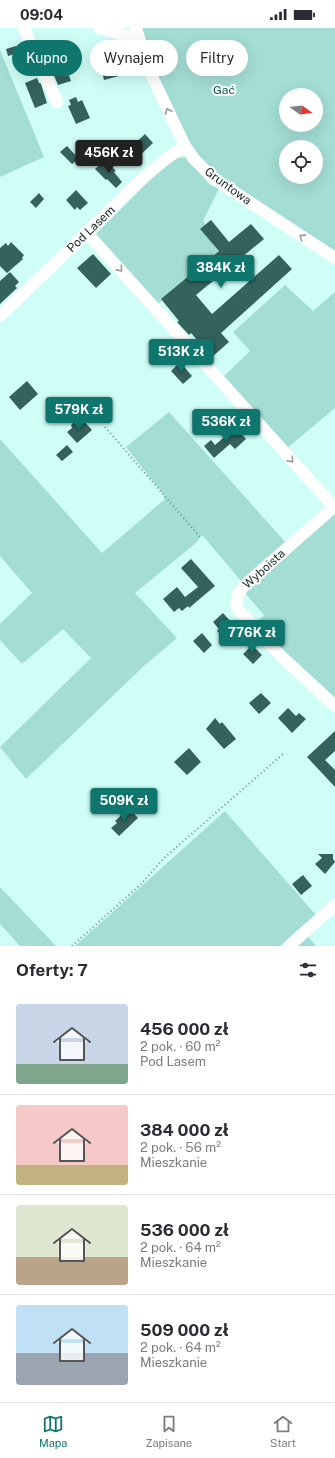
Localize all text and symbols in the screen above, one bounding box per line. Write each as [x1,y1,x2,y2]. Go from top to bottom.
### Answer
text: 09:04 [20,6,63,23]
chip: Kupno [12,40,82,76]
chip: Wynajem [90,40,178,76]
chip: Filtry [186,40,248,76]
park label: Gać [213,83,235,97]
north arrow [279,88,323,132]
map controls [279,88,323,184]
one-way arrow [165,107,173,115]
pin: 456K zł [72,140,146,174]
button: locate [279,140,323,184]
text: 456K zł [84,145,134,160]
street label: Gruntowa [202,164,254,208]
street label: Pod Lasem [64,203,118,255]
one-way arrow [299,234,306,241]
pin: 384K zł [184,255,258,289]
text: 384K zł [196,260,246,275]
one-way arrow [115,265,122,272]
pin: 513K zł [144,339,218,373]
text: 513K zł [158,344,204,359]
pin: 579K zł [42,397,116,431]
text: 579K zł [55,402,103,417]
pin: 536K zł [189,409,263,443]
text: 536K zł [201,414,251,429]
one-way arrow [286,455,294,463]
street label: Wyboista [240,546,288,592]
pin: 776K zł [215,620,289,654]
text: 776K zł [228,625,276,640]
pin: 509K zł [87,788,161,822]
text: 509K zł [99,793,149,808]
icon: filters [297,959,319,981]
text: Oferty: 7 [16,960,88,980]
text: 456 000 zł [140,1019,229,1039]
icon: home [48,1020,96,1068]
text: 2 pok. · 60 m² [140,1039,221,1054]
text: Pod Lasem [140,1054,206,1069]
text: 384 000 zł [140,1120,229,1140]
icon: home [48,1121,96,1169]
text: 2 pok. · 56 m² [140,1140,221,1155]
text: Mieszkanie [140,1155,207,1170]
text: 536 000 zł [140,1220,229,1240]
icon: home [48,1221,96,1269]
text: 2 pok. · 64 m² [140,1240,221,1255]
text: Mieszkanie [140,1255,207,1270]
text: 509 000 zł [140,1320,229,1340]
icon: home [48,1321,96,1369]
text: 2 pok. · 64 m² [140,1340,221,1355]
text: Mieszkanie [140,1355,207,1370]
tab: Mapa [39,1413,67,1449]
tab: Zapisane [145,1413,192,1449]
tab: Start [270,1413,296,1449]

